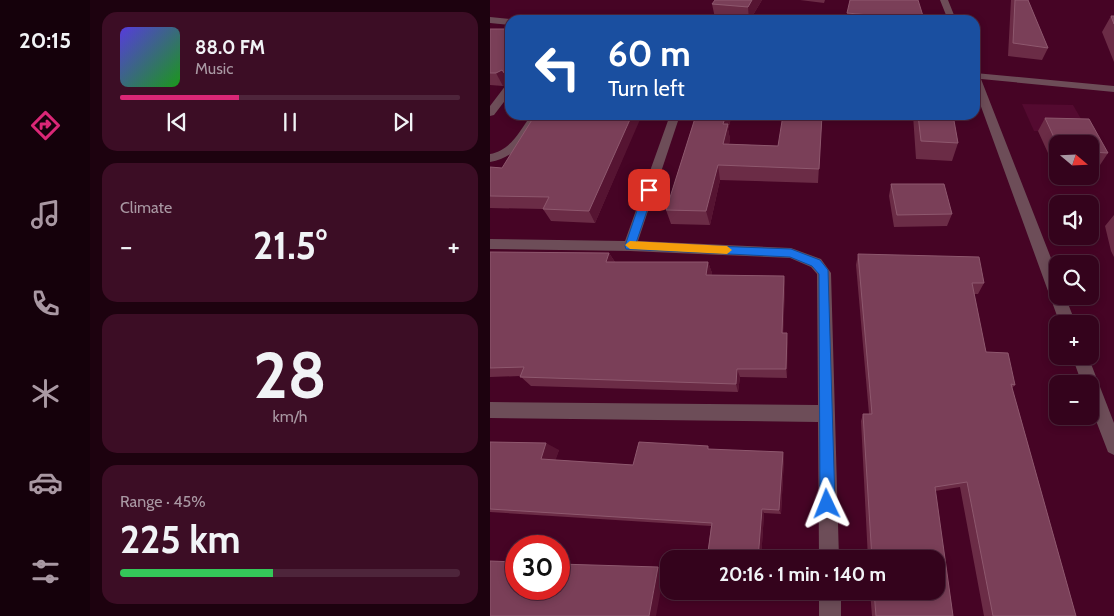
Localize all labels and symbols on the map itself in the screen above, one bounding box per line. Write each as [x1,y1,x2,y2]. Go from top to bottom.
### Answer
north arrow [1049,135,1099,185]
pin [628,169,670,211]
position arrow [800,477,852,529]
speed limit sign: 30 [505,535,570,600]

